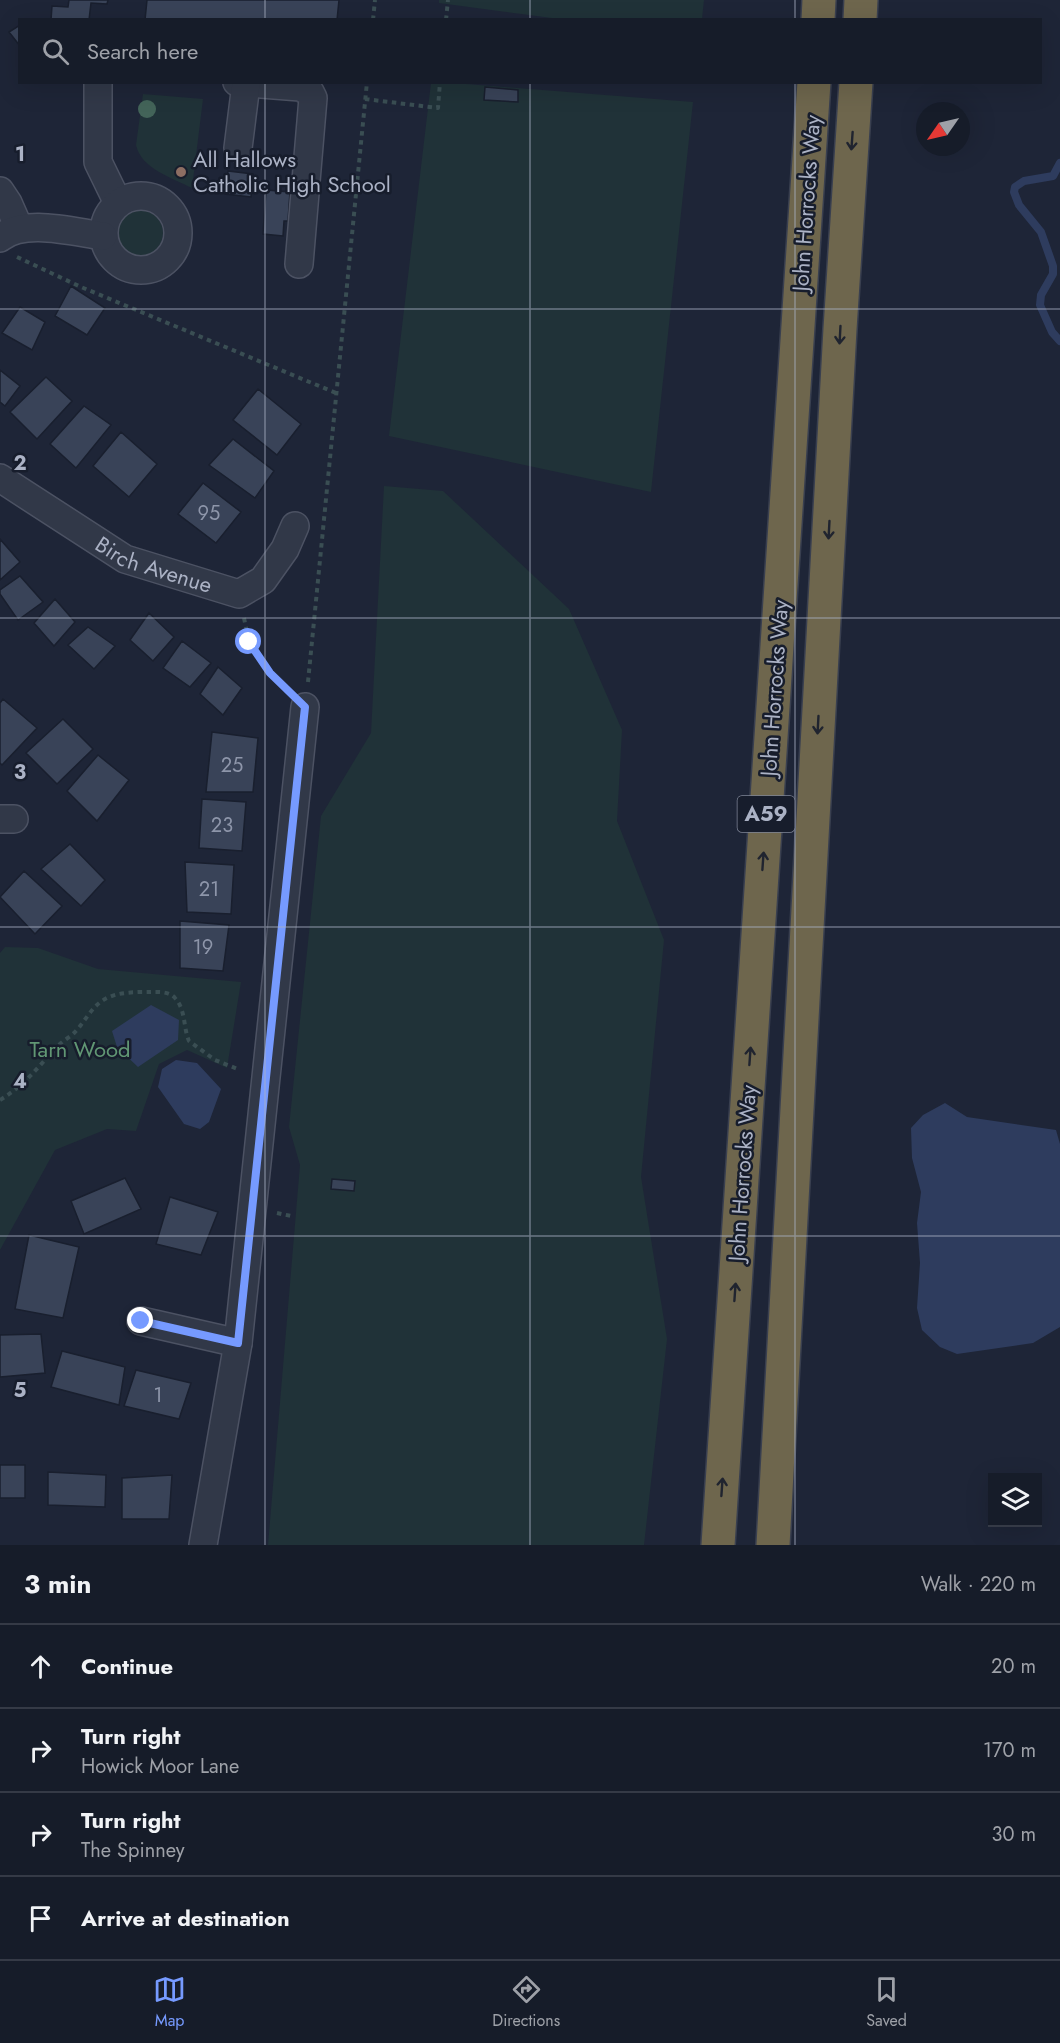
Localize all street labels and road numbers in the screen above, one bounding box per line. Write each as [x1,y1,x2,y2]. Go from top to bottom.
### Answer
street label: John Horrocks Way [784,113,828,295]
street label: Birch Avenue [89,528,216,601]
street label: John Horrocks Way [752,598,796,780]
road number: A59 [738,796,795,832]
street label: John Horrocks Way [720,1083,764,1265]

